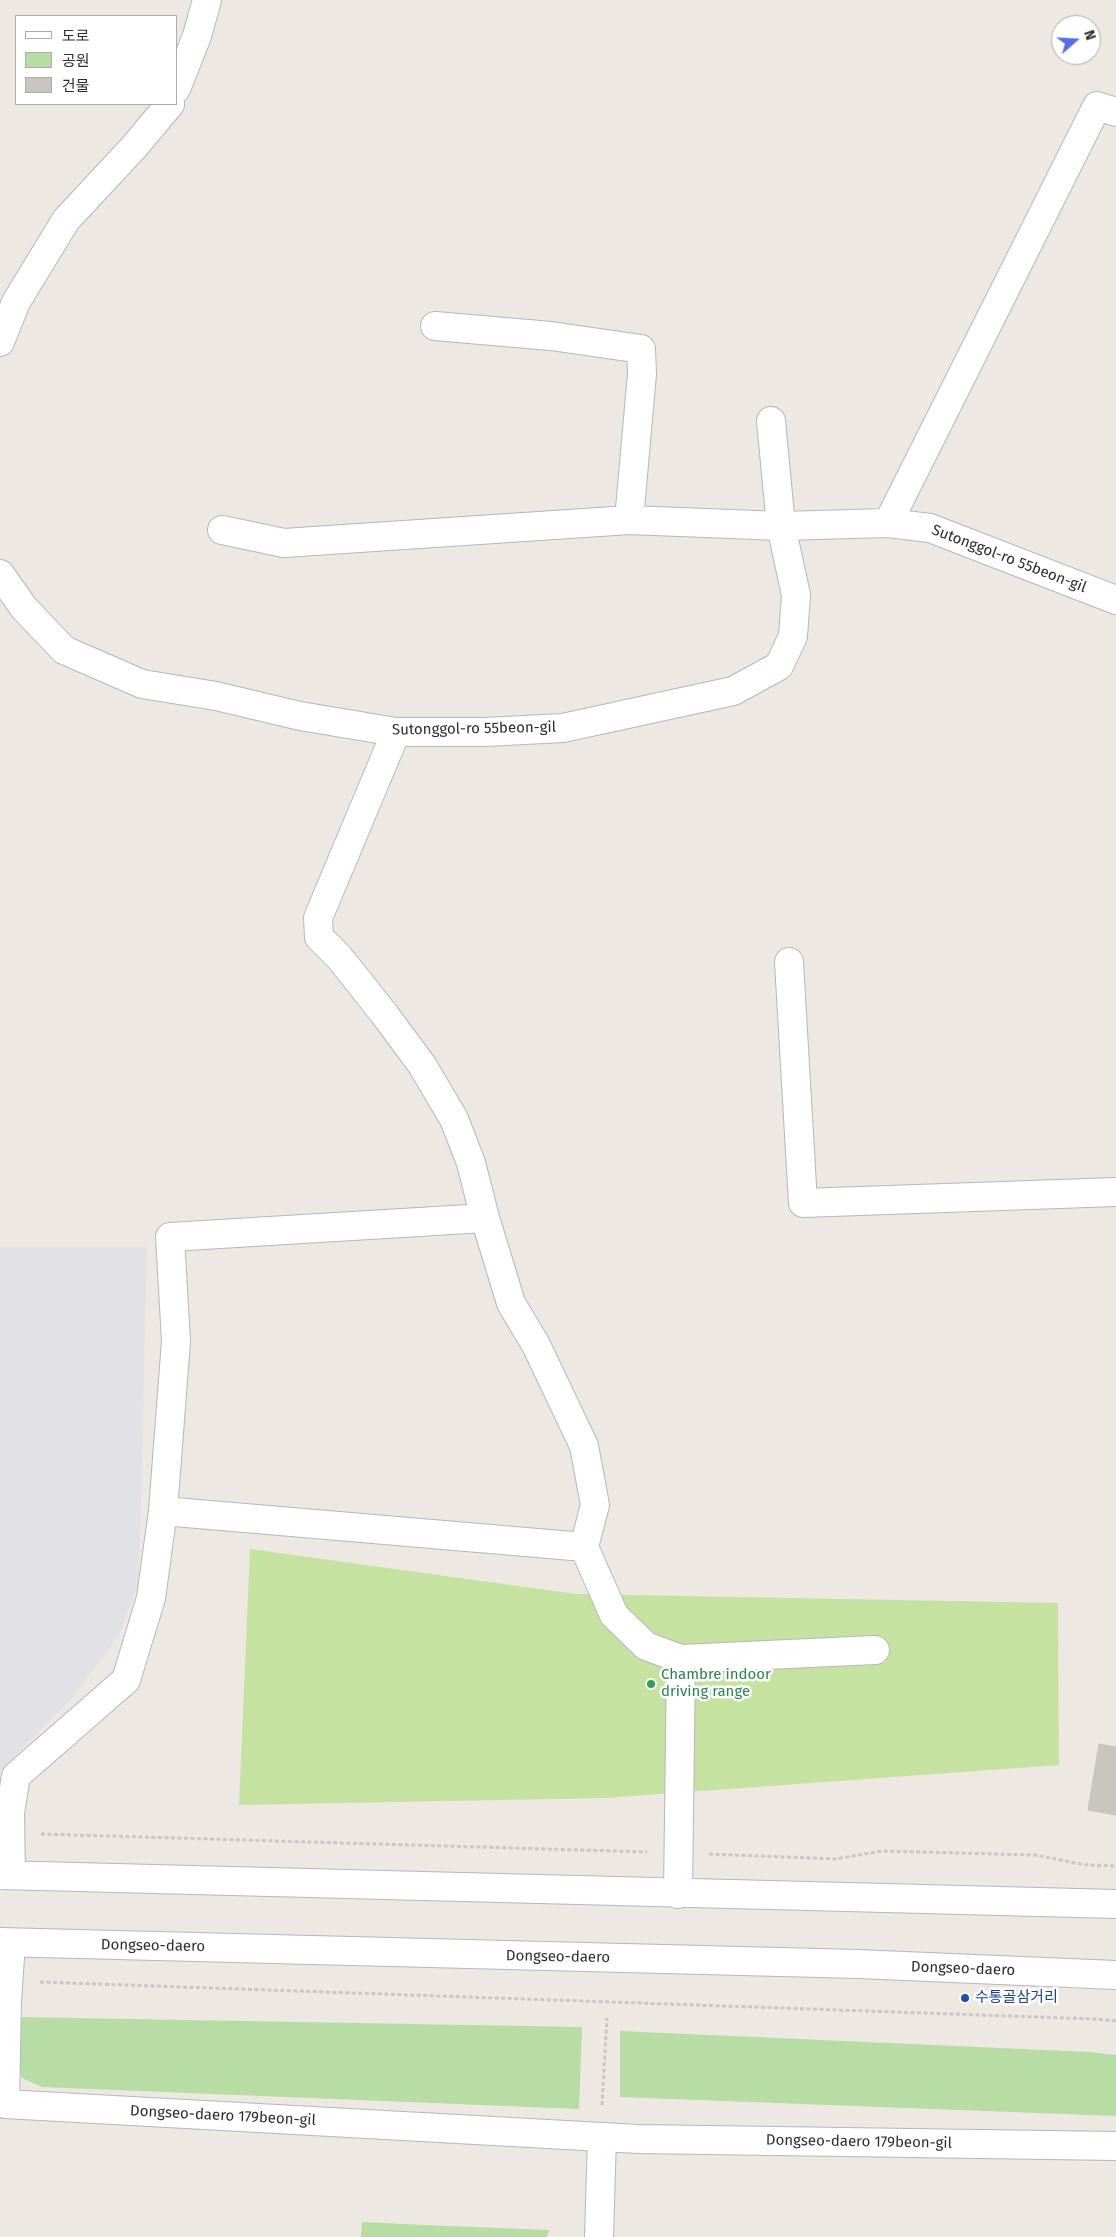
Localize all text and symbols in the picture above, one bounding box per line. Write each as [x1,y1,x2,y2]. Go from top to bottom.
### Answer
legend [15,15,178,105]
north arrow [1051,15,1101,65]
text: 도로 [62,27,90,45]
text: N [1080,28,1099,42]
text: 공원 [62,52,90,70]
text: 건물 [62,77,90,95]
street label: Sutonggol-ro 55beon-gil [929,521,1089,597]
street label: Sutonggol-ro 55beon-gil [392,719,556,739]
place label: Chambre indoor driving range [661,1666,771,1701]
marker: Chambre indoor driving range [645,1678,657,1690]
street label: Dongseo-daero [101,1936,205,1956]
street label: Dongseo-daero [506,1947,610,1967]
street label: Dongseo-daero [911,1958,1015,1980]
place label: 수통골삼거리 [975,1989,1058,2007]
marker: 수통골삼거리 [959,1992,971,2004]
street label: Dongseo-daero 179beon-gil [130,2102,316,2130]
street label: Dongseo-daero 179beon-gil [766,2131,952,2153]

